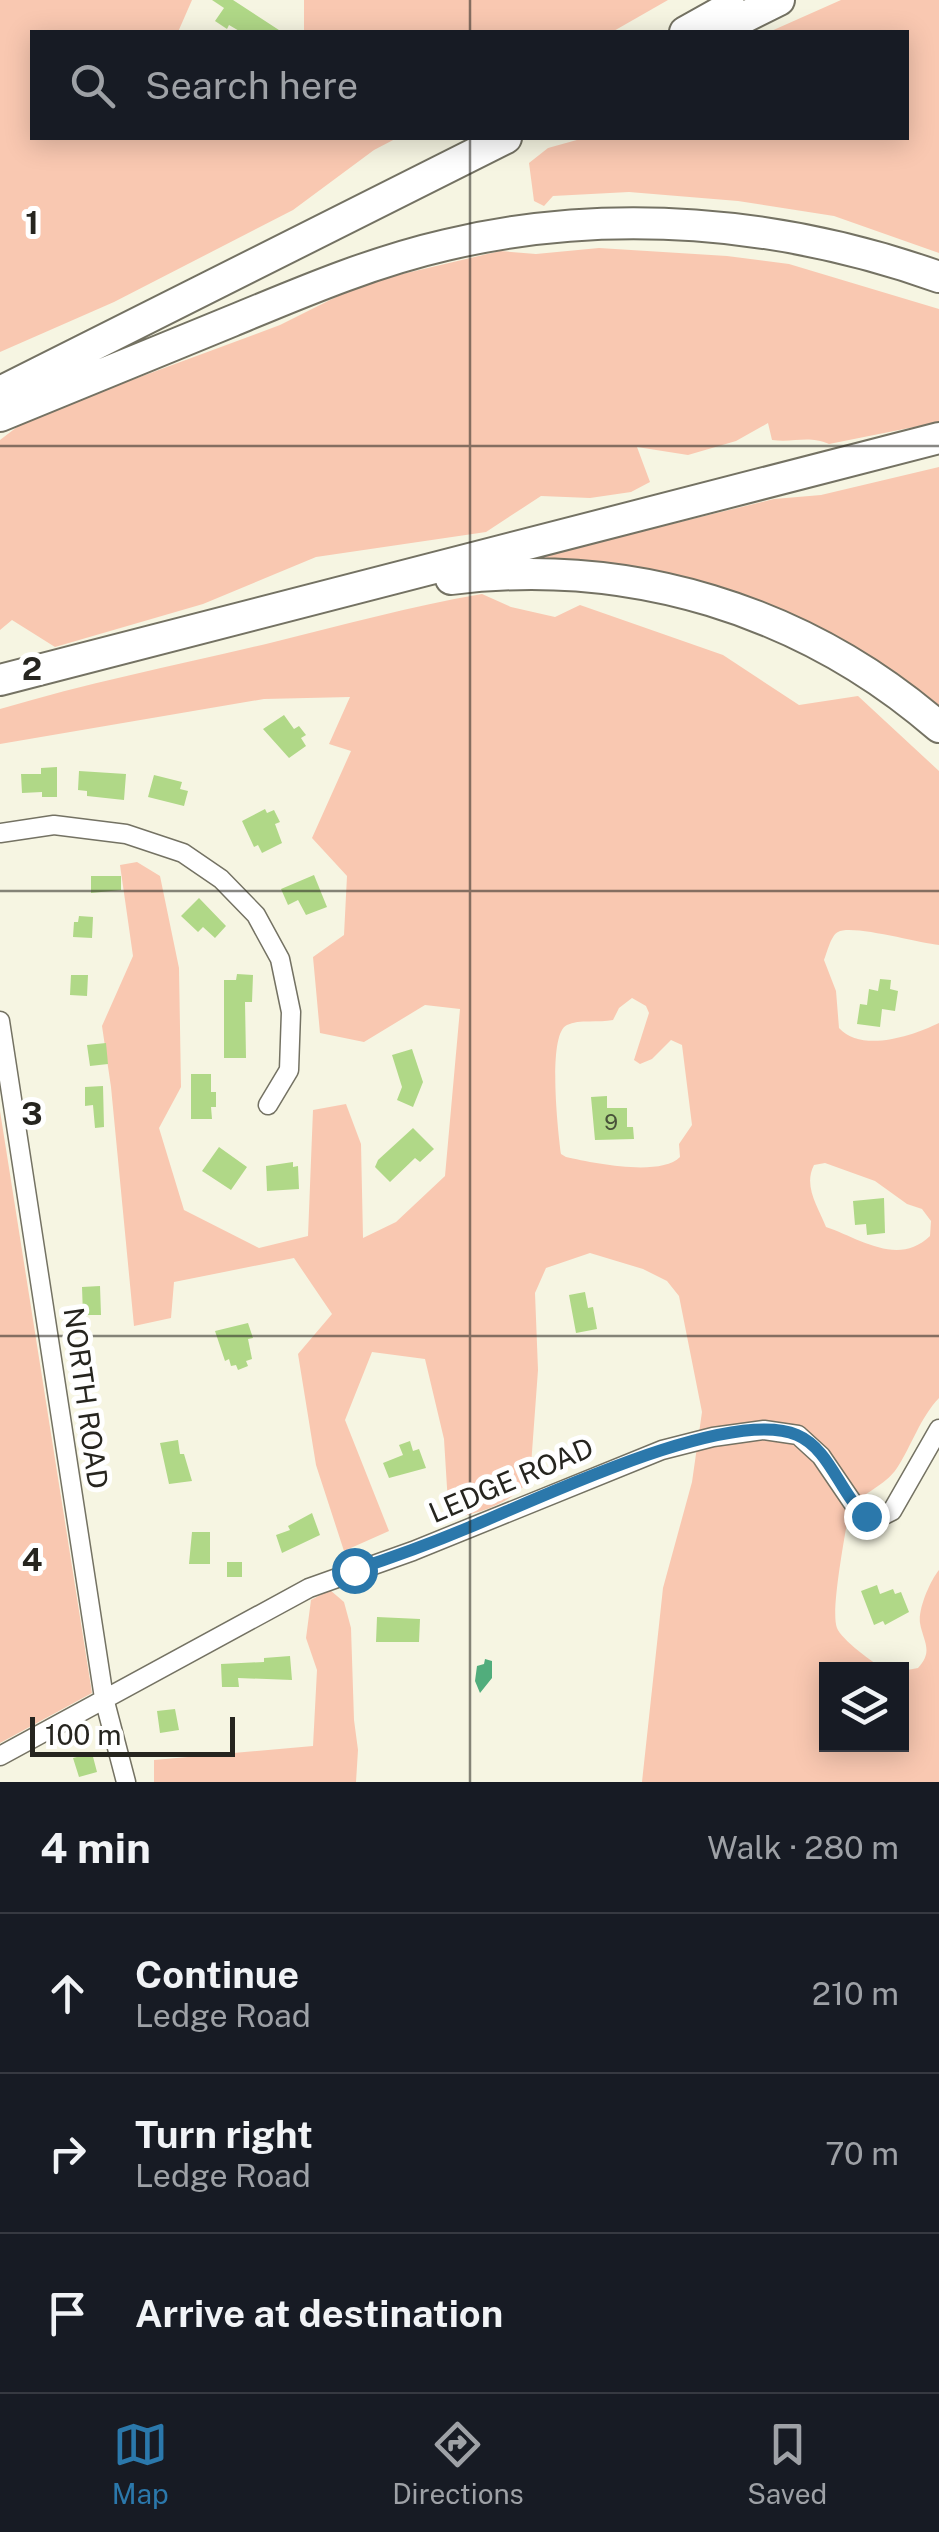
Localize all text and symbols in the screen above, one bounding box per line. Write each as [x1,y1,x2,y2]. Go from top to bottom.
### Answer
search box [30,30,909,140]
icon: search [65,58,120,113]
text: Search here [145,63,358,108]
text: 1 [25,204,39,241]
text: 2 [22,650,42,687]
text: 3 [21,1095,43,1132]
house number: 9 [604,1109,618,1135]
street label: NORTH ROAD [57,1305,116,1491]
street label: LEDGE ROAD [424,1430,598,1529]
route end [844,1494,890,1540]
text: 4 [22,1541,43,1578]
route start [332,1548,378,1594]
map controls [819,1662,909,1752]
button: layers [819,1662,909,1752]
scale bar [30,1712,235,1756]
text: 100 m [45,1718,122,1751]
text: 4 min [40,1823,151,1872]
text: Walk · 280 m [707,1829,899,1866]
text: Continue [135,1952,299,1997]
icon: ahead [40,1966,95,2021]
text: 210 m [812,1975,899,2012]
text: Ledge Road [135,1997,311,2034]
text: Turn right [135,2112,313,2157]
icon: right [40,2126,95,2181]
text: 70 m [825,2135,899,2172]
text: Ledge Road [135,2157,311,2194]
icon: arrive [40,2286,95,2341]
text: Arrive at destination [135,2291,503,2336]
tab: Map [112,2417,169,2510]
tab: Directions [392,2417,524,2510]
tab: Saved [747,2417,827,2510]

